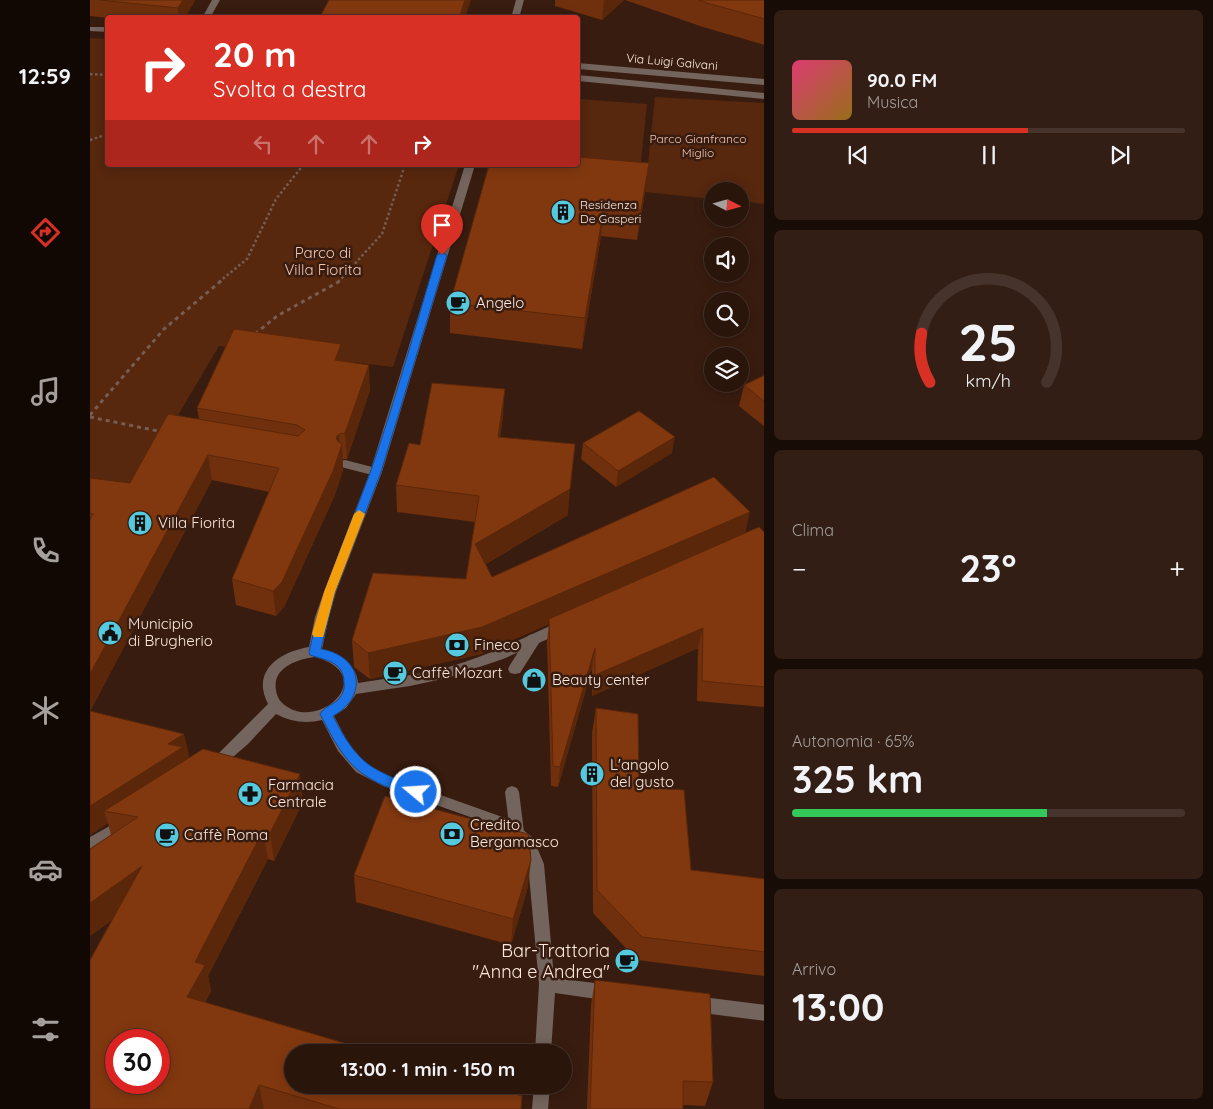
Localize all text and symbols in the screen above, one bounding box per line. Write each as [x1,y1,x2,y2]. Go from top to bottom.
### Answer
text: 20 m [213,32,296,76]
icon: right [130,35,195,100]
street label: Via Luigi Galvani [626,50,718,73]
text: 12:59 [19,62,71,90]
text: 90.0 FM [867,68,937,92]
text: Svolta a destra [213,75,366,103]
text: Musica [867,92,918,112]
icon: left [249,130,277,158]
icon: ahead [302,130,330,158]
icon: ahead [355,130,383,158]
icon: right [408,130,436,158]
park label: Parco Gianfranco Miglio [649,131,747,160]
icon: previous [844,141,872,169]
icon: pause [975,141,1003,169]
icon: next [1106,141,1134,169]
north arrow [704,182,749,228]
map controls [704,182,749,392]
place label: Residenza De Gasperi [580,197,641,226]
building icon: Residenza De Gasperi [550,199,576,225]
pin [421,204,463,255]
icon: arrive [428,211,456,239]
icon: directions [28,215,63,250]
button: sound [704,237,749,282]
park label: Parco di Villa Fiorita [284,243,362,279]
cafe icon: Angelo [445,290,471,316]
button: search [704,292,749,337]
place label: Angelo [476,293,524,312]
text: 25 [959,309,1018,374]
button: layers [704,347,749,392]
text: km/h [966,369,1011,391]
icon: music [28,374,63,409]
building icon: Villa Fiorita [127,510,153,536]
place label: Villa Fiorita [158,513,235,532]
text: Clima [792,520,834,540]
icon: phone [28,533,63,568]
text: 23° [959,544,1016,592]
text: − [792,551,807,586]
text: + [1169,551,1185,586]
place label: Municipio di Brugherio [128,614,213,650]
public building icon: Municipio di Brugherio [97,620,123,646]
bank icon: Fineco [444,632,470,658]
place label: Fineco [474,635,520,654]
cafe icon: Caffè Mozart [382,660,408,686]
place label: Caffè Mozart [412,663,503,682]
shop icon: Beauty center [521,667,547,693]
place label: Beauty center [552,670,650,689]
icon: climate [28,693,63,728]
text: Autonomia · 65% [792,731,915,751]
place label: L'angolo del gusto [610,755,674,791]
text: 325 km [792,755,923,803]
building icon: L'angolo del gusto [579,761,605,787]
position arrow [389,765,441,817]
place label: Farmacia Centrale [268,775,334,811]
pharmacy icon: Farmacia Centrale [237,781,263,807]
place label: Credito Bergamasco [470,815,559,851]
bank icon: Credito Bergamasco [439,821,465,847]
cafe icon: Caffè Roma [154,822,180,848]
place label: Caffè Roma [184,825,268,844]
icon: car [28,852,63,887]
place label: Bar-Trattoria "Anna e Andrea" [472,939,610,983]
cafe icon: Bar-Trattoria "Anna e Andrea" [614,948,640,974]
text: Arrivo [792,959,836,979]
text: 13:00 [792,983,884,1031]
icon: filters [28,1012,63,1047]
speed limit sign: 30 [105,1029,170,1094]
text: 13:00 · 1 min · 150 m [341,1057,515,1081]

